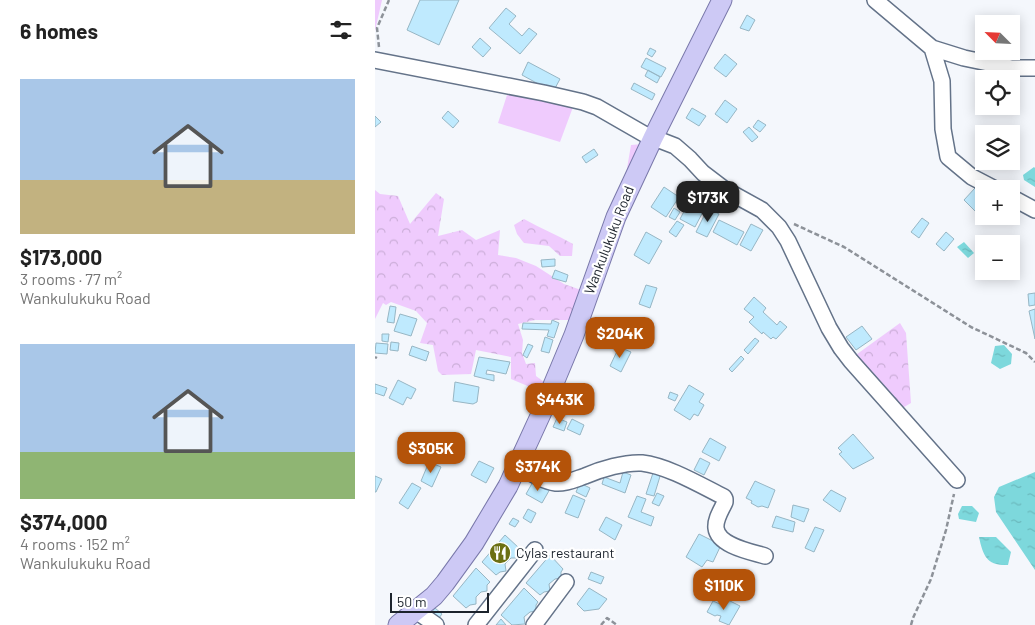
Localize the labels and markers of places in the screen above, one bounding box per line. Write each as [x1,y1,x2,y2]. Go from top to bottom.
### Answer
pin: $173K [673,180,743,223]
pin: $204K [585,316,655,359]
pin: $443K [525,382,595,425]
pin: $305K [396,432,466,474]
pin: $374K [503,450,573,492]
restaurant icon: Cylas restaurant [488,541,512,565]
place label: Cylas restaurant [516,544,615,561]
pin: $110K [689,568,759,611]

